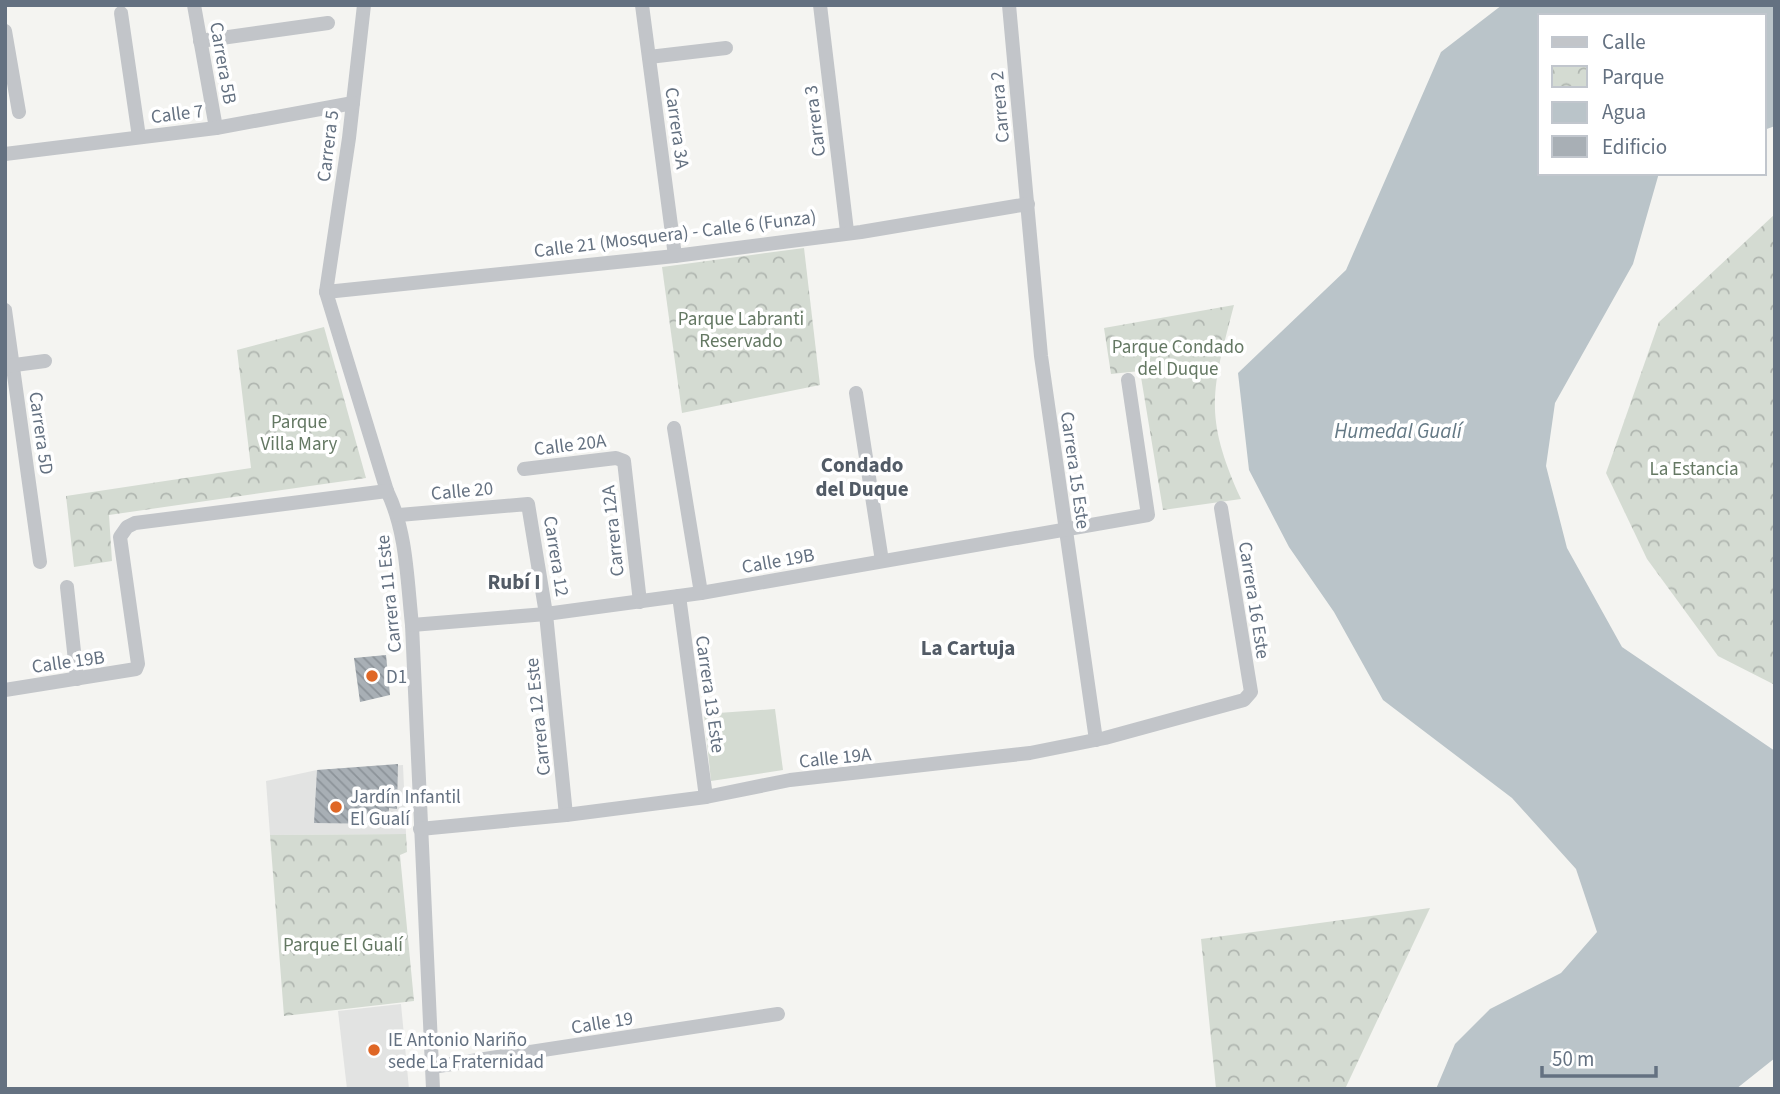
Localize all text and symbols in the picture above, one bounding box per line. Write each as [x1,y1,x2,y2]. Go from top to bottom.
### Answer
legend [1538,14,1766,175]
street label: Carrera 5B [202,20,243,106]
text: Calle [1602,27,1646,57]
text: Parque [1602,62,1664,92]
street label: Carrera 2 [984,70,1017,144]
street label: Carrera 3 [798,84,833,158]
street label: Carrera 3A [657,86,696,171]
text: Agua [1602,97,1646,127]
street label: Calle 7 [149,98,205,131]
street label: Carrera 5 [311,109,346,183]
text: Edificio [1602,132,1667,162]
street label: Calle 21 (Mosquera) - Calle 6 (Funza) [532,204,818,265]
park label: Parque Labranti Reservado [678,306,804,355]
park label: Parque Condado del Duque [1112,334,1244,383]
street label: Carrera 5D [21,390,60,476]
park label: Parque Villa Mary [261,409,338,458]
street label: Carrera 15 Este [1053,410,1096,531]
water label: Humedal Gualí [1334,416,1465,446]
street label: Calle 20A [533,428,609,463]
district label: Condado del Duque [815,450,909,504]
park label: La Estancia [1649,456,1739,483]
street label: Calle 20 [430,475,494,508]
street label: Carrera 12A [595,483,632,578]
street label: Carrera 12 [536,514,575,598]
street label: Carrera 11 Este [370,534,409,654]
street label: Carrera 16 Este [1231,540,1276,661]
street label: Calle 19B [740,542,817,581]
district label: Rubí I [487,567,541,597]
district label: La Cartuja [921,633,1015,663]
street label: Carrera 13 Este [688,634,731,755]
street label: Calle 19B [30,644,106,681]
street label: Carrera 12 Este [519,657,558,777]
place label: D1 [386,664,407,691]
marker: D1 [364,668,380,684]
street label: Calle 19A [798,741,873,776]
place label: Jardín Infantil El Gualí [350,784,461,833]
marker: Jardín Infantil El Gualí [328,799,344,815]
park label: Parque El Gualí [283,932,404,959]
street label: Calle 19 [569,1005,635,1042]
place label: IE Antonio Nariño sede La Fraternidad [388,1027,544,1076]
scale bar [1542,1034,1656,1078]
marker: IE Antonio Nariño sede La Fraternidad [366,1042,382,1058]
text: 50 m [1552,1044,1594,1074]

